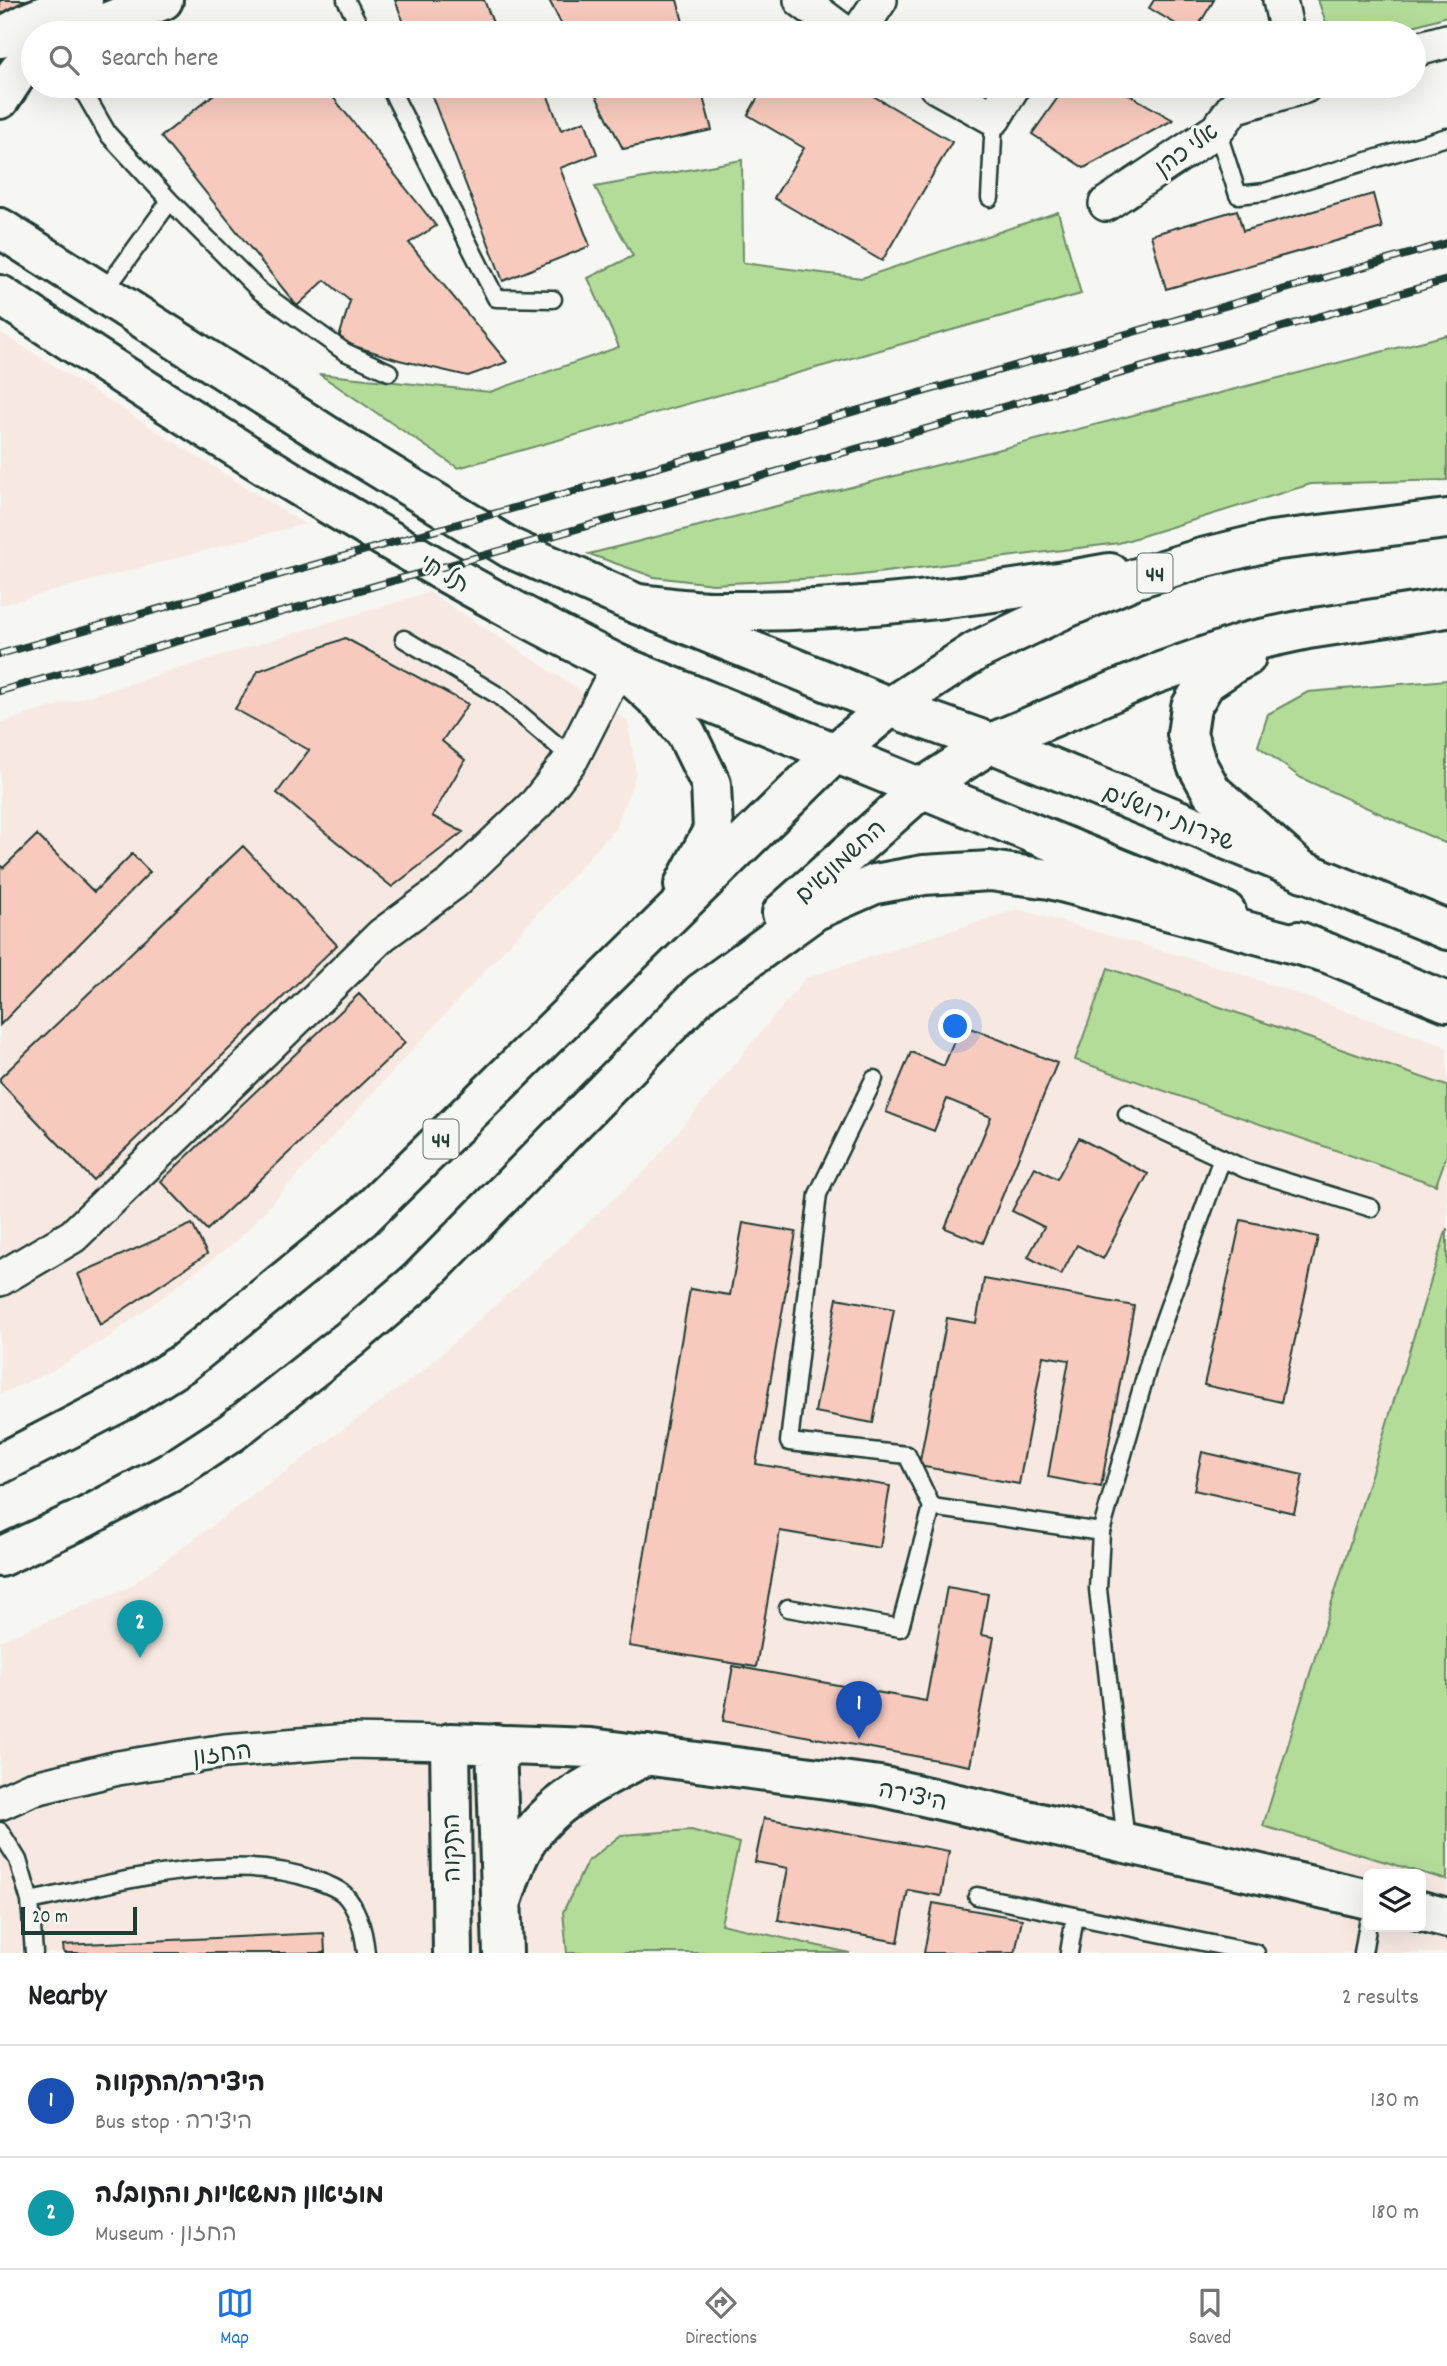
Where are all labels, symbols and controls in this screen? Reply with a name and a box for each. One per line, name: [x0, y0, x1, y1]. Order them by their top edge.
search box: [21, 21, 1426, 98]
icon: search: [45, 41, 83, 79]
text: Search here: [101, 41, 219, 78]
street label: אלי כהן: [1149, 117, 1227, 186]
street label: תל חי: [412, 548, 475, 603]
road number: 44: [1138, 554, 1172, 593]
street label: שדרות ירושלים: [1097, 778, 1239, 862]
street label: החשמונאים: [789, 813, 895, 913]
your location: [938, 1009, 972, 1043]
road number: 44: [424, 1120, 458, 1158]
pin: 2: [117, 1600, 163, 1658]
pin: 1: [836, 1681, 882, 1739]
street label: החזון: [191, 1735, 254, 1776]
street label: היצירה: [875, 1774, 950, 1822]
street label: התקוה: [436, 1813, 472, 1883]
map controls: [1363, 1869, 1426, 1932]
button: layers: [1363, 1869, 1426, 1932]
scale bar: [21, 1904, 136, 1936]
text: 20 m: [32, 1905, 68, 1932]
text: Nearby: [28, 1977, 106, 2020]
text: 2 results: [1342, 1982, 1419, 2015]
text: היצירה/התקווה: [95, 2066, 265, 2103]
text: 1: [48, 2085, 54, 2118]
text: 130 m: [1370, 2085, 1419, 2118]
text: Bus stop · היצירה: [95, 2107, 252, 2140]
text: מוזיאון המשאיות והתובלה: [95, 2178, 384, 2215]
text: 2: [46, 2197, 56, 2230]
text: 180 m: [1371, 2197, 1419, 2230]
text: Museum · החזון: [95, 2219, 237, 2252]
tab: Map: [216, 2284, 254, 2353]
tab: Directions: [685, 2284, 757, 2353]
tab: Saved: [1189, 2284, 1231, 2353]

